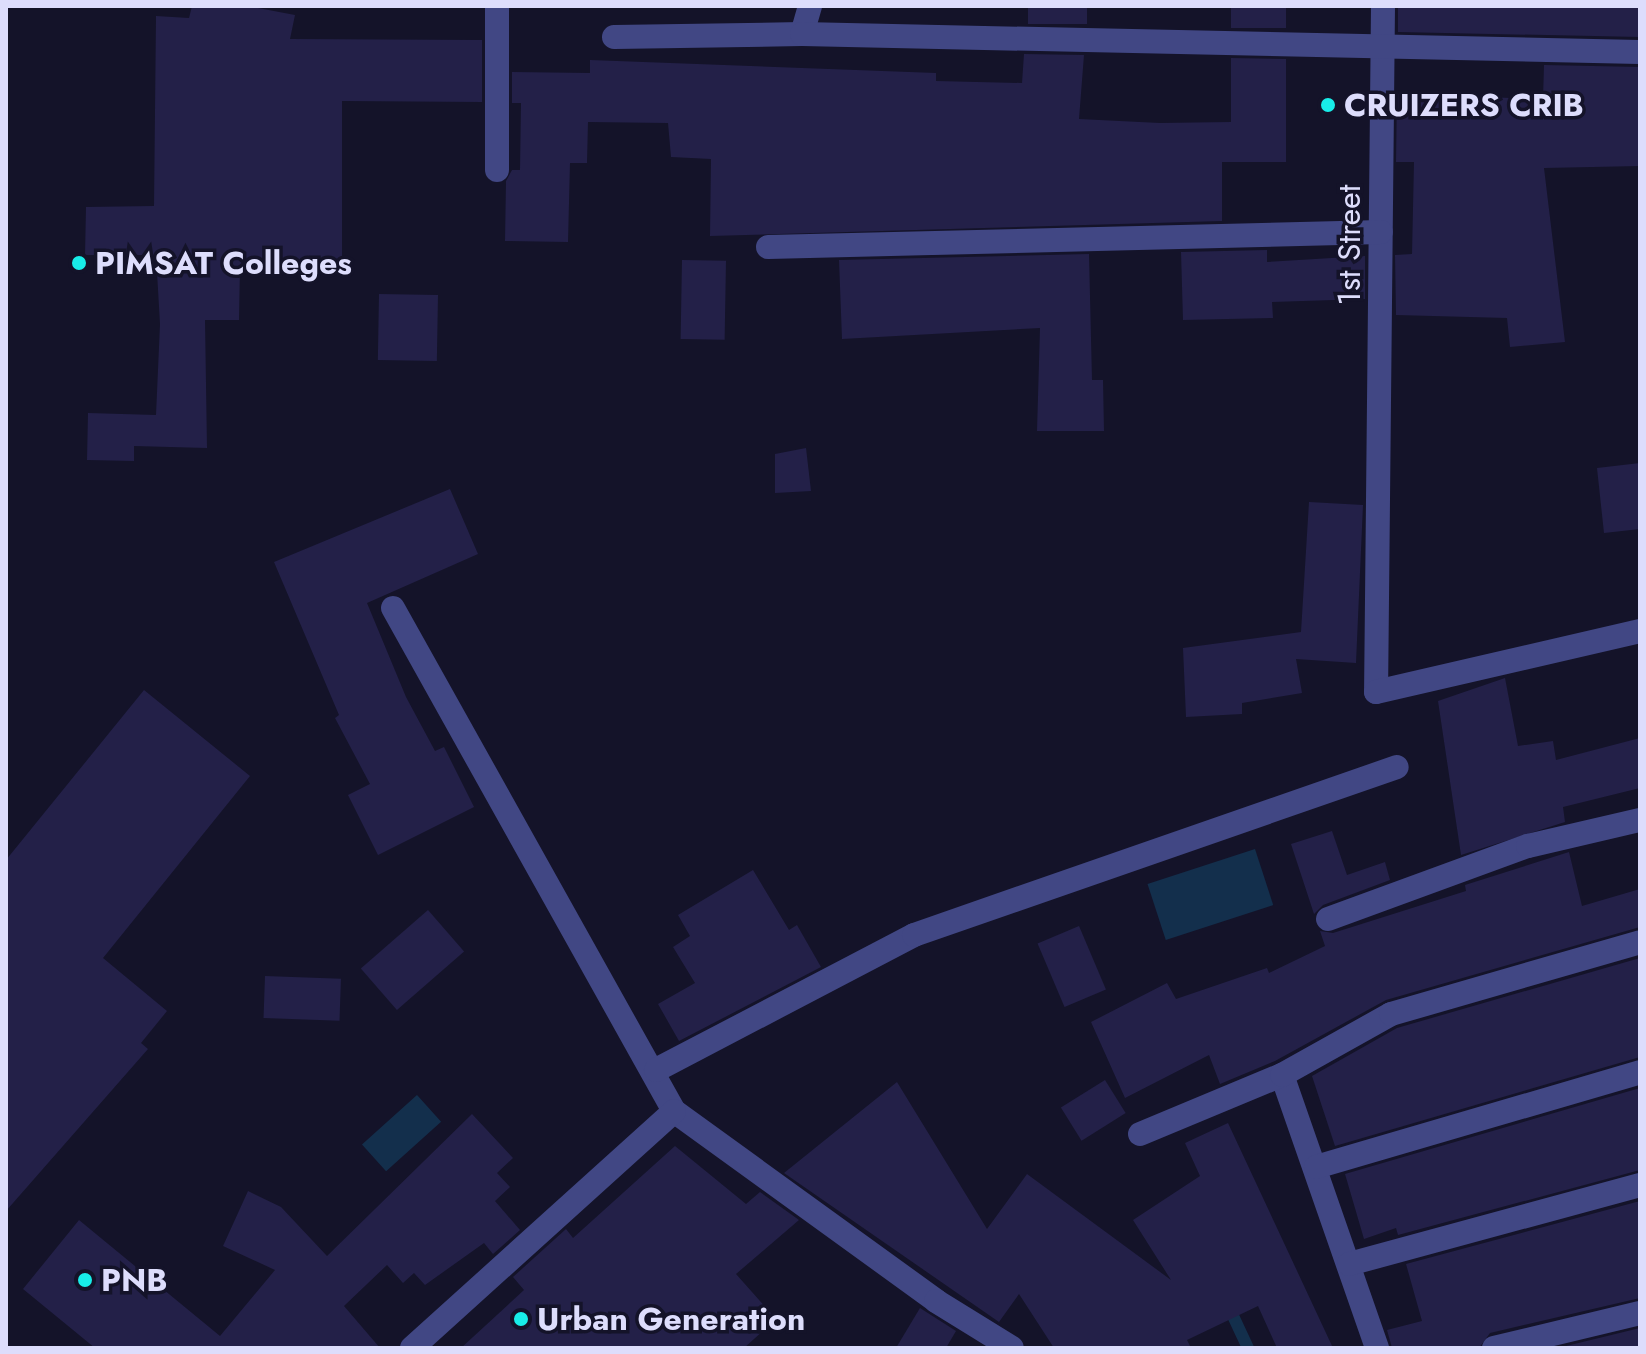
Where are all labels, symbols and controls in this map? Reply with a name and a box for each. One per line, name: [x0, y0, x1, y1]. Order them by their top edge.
place label: CRUIZERS CRIB: [1344, 86, 1584, 124]
marker: CRUIZERS CRIB: [1319, 96, 1337, 114]
street label: 1st Street: [1330, 185, 1368, 305]
place label: PIMSAT Colleges: [95, 244, 352, 282]
marker: PIMSAT Colleges: [70, 254, 88, 272]
place label: PNB: [101, 1261, 168, 1299]
marker: PNB: [76, 1271, 94, 1289]
place label: Urban Generation: [537, 1300, 805, 1338]
marker: Urban Generation: [512, 1310, 530, 1328]

